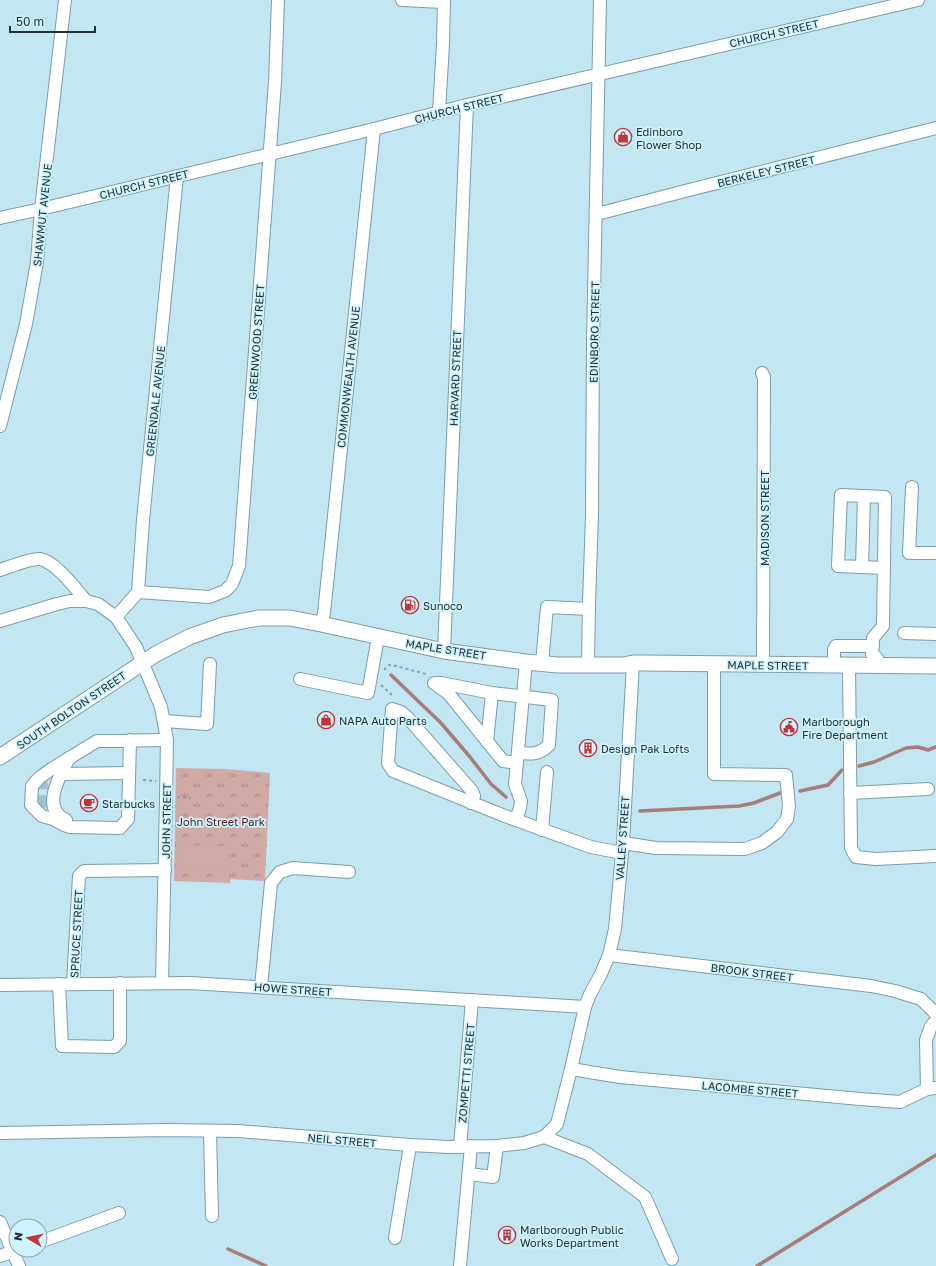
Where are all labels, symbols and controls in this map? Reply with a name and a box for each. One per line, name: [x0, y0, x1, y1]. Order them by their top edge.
scale bar: [10, 8, 95, 34]
text: 50 m: [16, 14, 44, 29]
street label: CHURCH STREET: [728, 16, 820, 50]
street label: CHURCH STREET: [413, 91, 505, 125]
place label: Edinboro Flower Shop: [636, 125, 702, 151]
shop icon: Edinboro Flower Shop: [613, 127, 633, 147]
street label: BERKELEY STREET: [716, 153, 816, 189]
street label: SHAWMUT AVENUE: [30, 163, 54, 267]
street label: CHURCH STREET: [98, 167, 190, 201]
street label: EDINBORO STREET: [587, 281, 601, 383]
street label: GREENWOOD STREET: [245, 284, 267, 400]
street label: COMMONWEALTH AVENUE: [334, 305, 362, 449]
street label: HARVARD STREET: [447, 329, 463, 426]
street label: GREENDALE AVENUE: [143, 345, 167, 457]
street label: MADISON STREET: [758, 470, 771, 566]
fuel station icon: Sunoco: [400, 595, 420, 615]
place label: Sunoco: [423, 599, 463, 612]
street label: MAPLE STREET: [405, 636, 487, 662]
street label: MAPLE STREET: [727, 658, 809, 672]
street label: SOUTH BOLTON STREET: [14, 668, 128, 752]
shop icon: NAPA Auto Parts: [316, 710, 336, 730]
place label: NAPA Auto Parts: [339, 714, 427, 727]
place label: Marlborough Fire Department: [802, 715, 888, 741]
public building icon: Marlborough Fire Department: [779, 717, 799, 737]
building icon: Design Pak Lofts: [578, 738, 598, 758]
place label: Design Pak Lofts: [601, 742, 690, 755]
street label: JOHN STREET: [159, 783, 173, 859]
cafe icon: Starbucks: [79, 793, 99, 813]
street label: VALLEY STREET: [613, 795, 631, 881]
place label: Starbucks: [102, 797, 155, 810]
park label: John Street Park: [177, 815, 265, 828]
street label: SPRUCE STREET: [67, 889, 85, 978]
street label: BROOK STREET: [710, 960, 794, 984]
street label: HOWE STREET: [254, 980, 333, 998]
street label: ZOMPETTI STREET: [455, 1022, 477, 1123]
street label: LACOMBE STREET: [701, 1078, 799, 1100]
street label: NEIL STREET: [307, 1131, 377, 1150]
north arrow: [8, 1218, 48, 1258]
place label: Marlborough Public Works Department: [520, 1223, 624, 1249]
building icon: Marlborough Public Works Department: [497, 1225, 517, 1245]
text: N: [11, 1231, 25, 1242]

